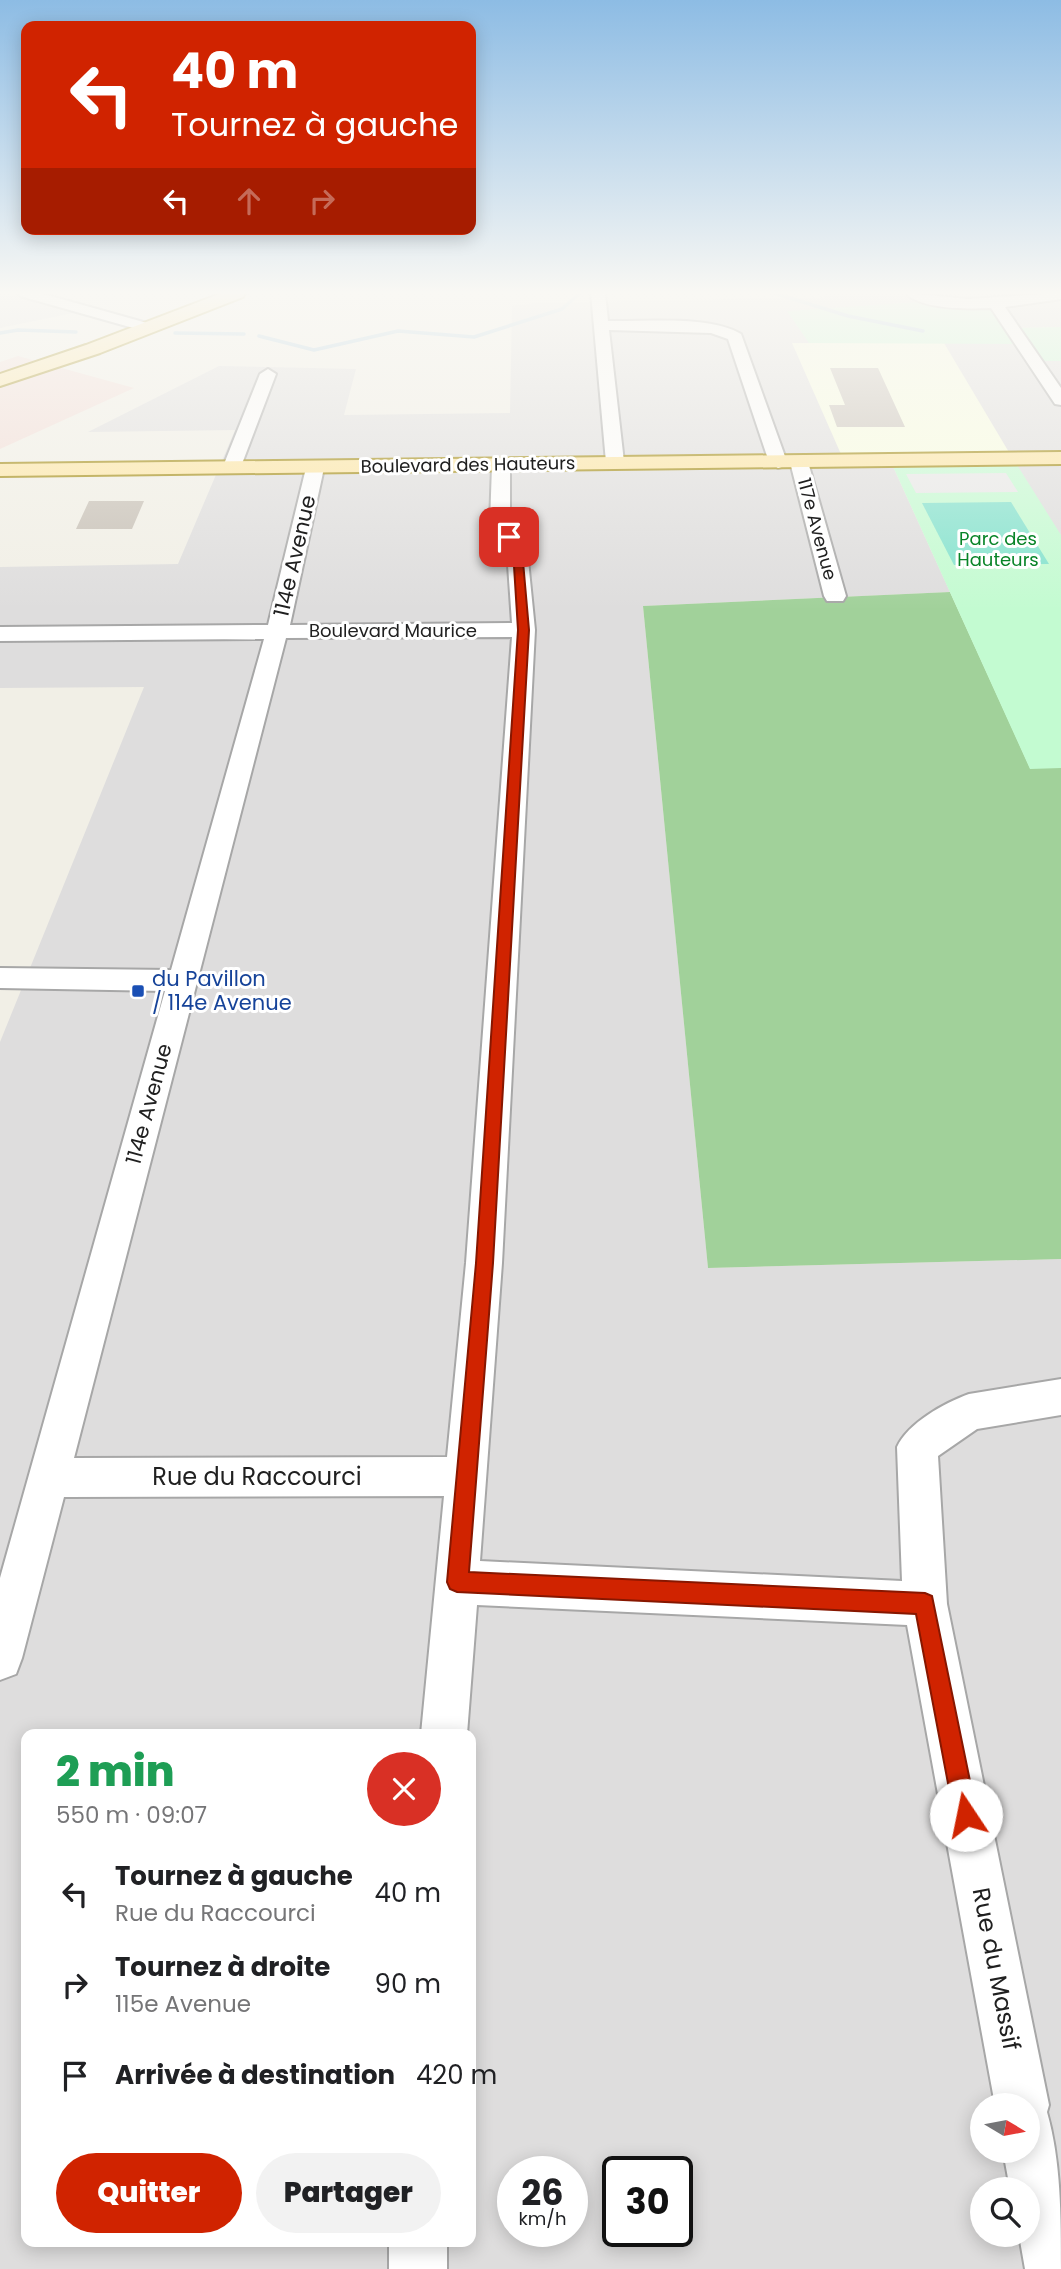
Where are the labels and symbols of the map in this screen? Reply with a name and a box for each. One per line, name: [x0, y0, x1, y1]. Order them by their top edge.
street label: Boulevard des Hauteurs: [360, 450, 576, 479]
street label: 117e Avenue: [792, 475, 843, 583]
street label: 114e Avenue: [266, 492, 323, 620]
pin: [479, 507, 539, 567]
park label: Parc des Hauteurs: [957, 526, 1039, 572]
street label: Boulevard Maurice: [309, 618, 477, 643]
place label: du Pavillon / 114e Avenue: [152, 964, 292, 1017]
marker: du Pavillon / 114e Avenue: [130, 983, 146, 999]
street label: 114e Avenue: [118, 1040, 179, 1168]
street label: Rue du Raccourci: [152, 1460, 362, 1493]
position arrow: [929, 1778, 1003, 1852]
street label: Rue du Massif: [965, 1885, 1028, 2053]
north arrow: [970, 2093, 1040, 2163]
speed limit sign: 30: [602, 2156, 693, 2247]

